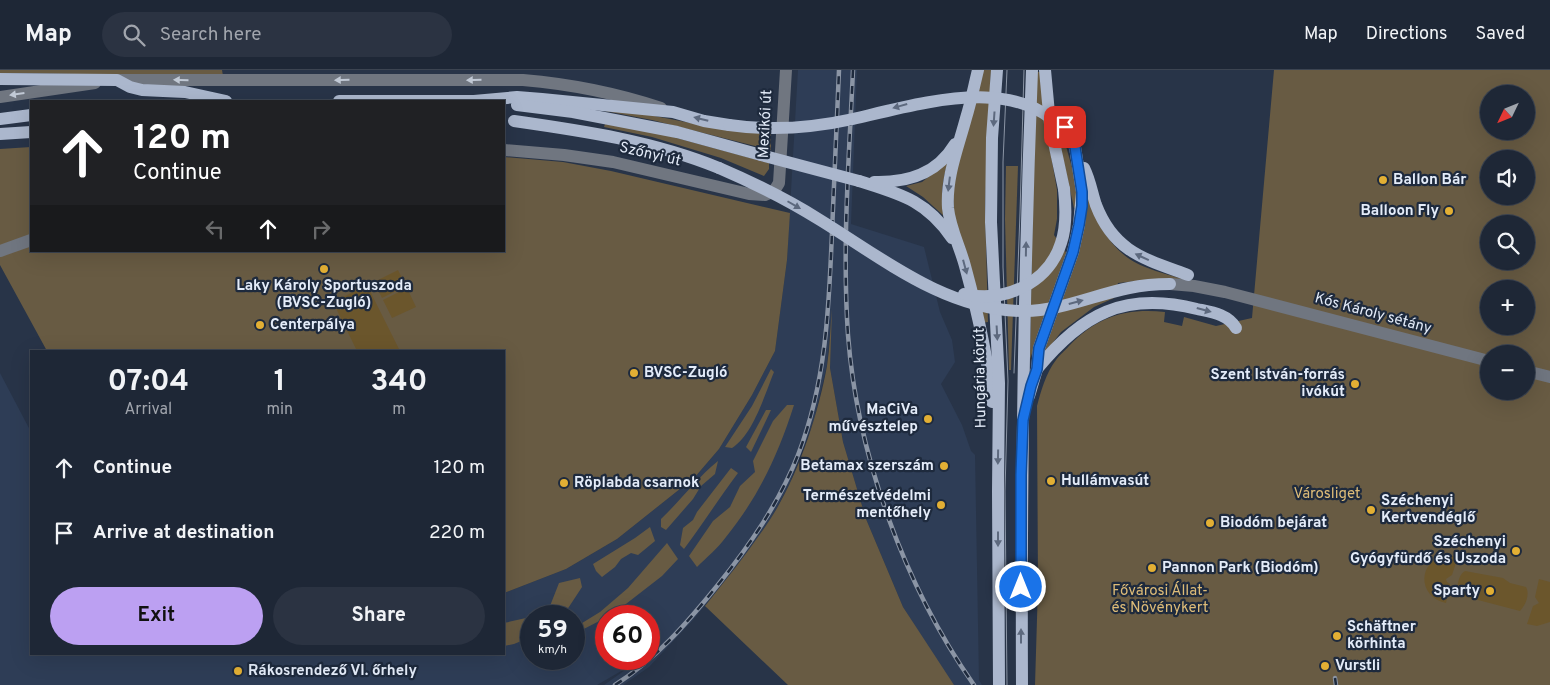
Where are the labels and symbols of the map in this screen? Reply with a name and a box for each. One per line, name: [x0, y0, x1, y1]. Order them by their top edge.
one-way arrow: [173, 76, 189, 84]
one-way arrow: [334, 76, 350, 84]
one-way arrow: [466, 76, 482, 84]
north arrow: [1480, 85, 1535, 140]
street label: Mexikói út: [755, 89, 777, 159]
one-way arrow: [8, 91, 24, 99]
one-way arrow: [892, 102, 907, 110]
pin: [1044, 106, 1086, 148]
one-way arrow: [989, 111, 997, 127]
one-way arrow: [693, 115, 708, 123]
street label: Szőnyi út: [617, 139, 683, 171]
place label: Ballon Bár: [1393, 171, 1467, 190]
marker: Ballon Bár: [1377, 174, 1389, 186]
one-way arrow: [945, 177, 953, 193]
one-way arrow: [788, 200, 801, 209]
place label: Balloon Fly: [1360, 202, 1439, 221]
marker: Balloon Fly: [1443, 205, 1455, 217]
one-way arrow: [1022, 241, 1030, 257]
one-way arrow: [1135, 253, 1149, 261]
one-way arrow: [961, 259, 969, 275]
marker: Laky Károly Sportuszoda (BVSC-Zugló): [318, 263, 330, 275]
place label: Laky Károly Sportuszoda (BVSC-Zugló): [236, 277, 412, 313]
street label: Kós Károly sétány: [1312, 289, 1434, 339]
one-way arrow: [1068, 297, 1083, 305]
one-way arrow: [1196, 307, 1211, 315]
place label: Centerpálya: [270, 316, 355, 335]
marker: Centerpálya: [254, 319, 266, 331]
one-way arrow: [993, 326, 1001, 342]
street label: Hungária körút: [971, 327, 991, 429]
place label: BVSC-Zugló: [644, 364, 728, 383]
place label: Szent István-forrás ivókút: [1211, 366, 1345, 402]
marker: BVSC-Zugló: [628, 367, 640, 379]
marker: Szent István-forrás ivókút: [1349, 378, 1361, 390]
place label: MaCiVa művésztelep: [828, 401, 918, 437]
marker: MaCiVa művésztelep: [922, 413, 934, 425]
one-way arrow: [994, 449, 1002, 465]
place label: Betamax szerszám: [800, 457, 934, 476]
marker: Betamax szerszám: [938, 460, 950, 472]
place label: Hullámvasút: [1061, 472, 1149, 491]
place label: Röplabda csarnok: [574, 474, 699, 493]
marker: Hullámvasút: [1045, 475, 1057, 487]
marker: Röplabda csarnok: [558, 477, 570, 489]
park label: Városliget: [1293, 485, 1361, 504]
place label: Természetvédelmi mentőhely: [803, 487, 931, 523]
place label: Széchenyi Kertvendéglő: [1381, 492, 1477, 528]
marker: Természetvédelmi mentőhely: [935, 499, 947, 511]
marker: Széchenyi Kertvendéglő: [1365, 504, 1377, 516]
place label: Biodóm bejárat: [1220, 514, 1327, 533]
marker: Biodóm bejárat: [1204, 517, 1216, 529]
one-way arrow: [994, 532, 1002, 548]
place label: Széchenyi Gyógyfürdő és Uszoda: [1350, 533, 1506, 569]
marker: Széchenyi Gyógyfürdő és Uszoda: [1510, 545, 1522, 557]
place label: Pannon Park (Biodóm): [1162, 559, 1319, 578]
position arrow: [994, 560, 1046, 612]
marker: Pannon Park (Biodóm): [1146, 562, 1158, 574]
park label: Fővárosi Állat- és Növénykert: [1111, 581, 1209, 618]
place label: Sparty: [1433, 582, 1480, 601]
marker: Sparty: [1484, 585, 1496, 597]
speed limit sign: 60: [595, 605, 660, 670]
place label: Schäftner körhinta: [1347, 618, 1417, 654]
one-way arrow: [1017, 628, 1025, 644]
marker: Schäftner körhinta: [1331, 630, 1343, 642]
place label: Vurstli: [1335, 657, 1380, 676]
marker: Vurstli: [1319, 660, 1331, 672]
place label: Rákosrendező VI. őrhely: [248, 662, 417, 681]
marker: Rákosrendező VI. őrhely: [232, 665, 244, 677]

